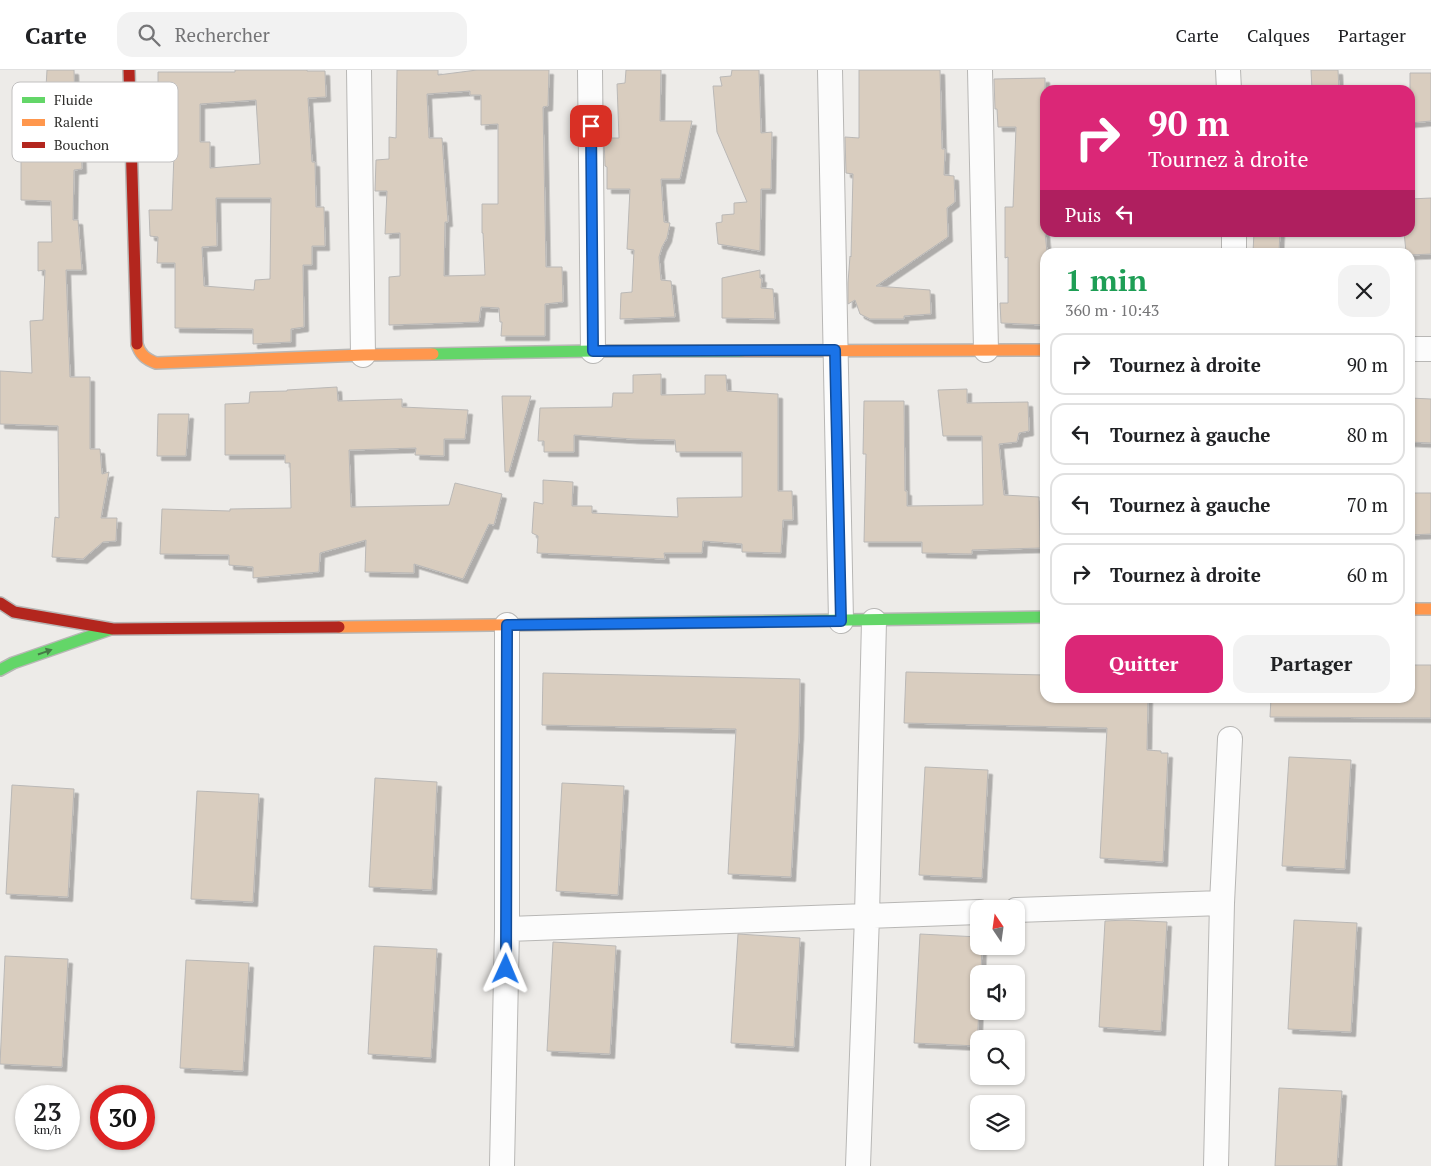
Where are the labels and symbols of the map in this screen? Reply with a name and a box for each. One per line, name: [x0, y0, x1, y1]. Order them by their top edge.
legend: [12, 82, 178, 162]
text: Fluide: [54, 90, 93, 109]
pin: [570, 105, 612, 147]
text: Ralenti: [54, 112, 99, 131]
text: Bouchon: [54, 135, 110, 154]
one-way arrow: [38, 648, 53, 656]
north arrow: [970, 900, 1025, 955]
position arrow: [479, 942, 531, 994]
speed limit sign: 30: [90, 1085, 155, 1150]

